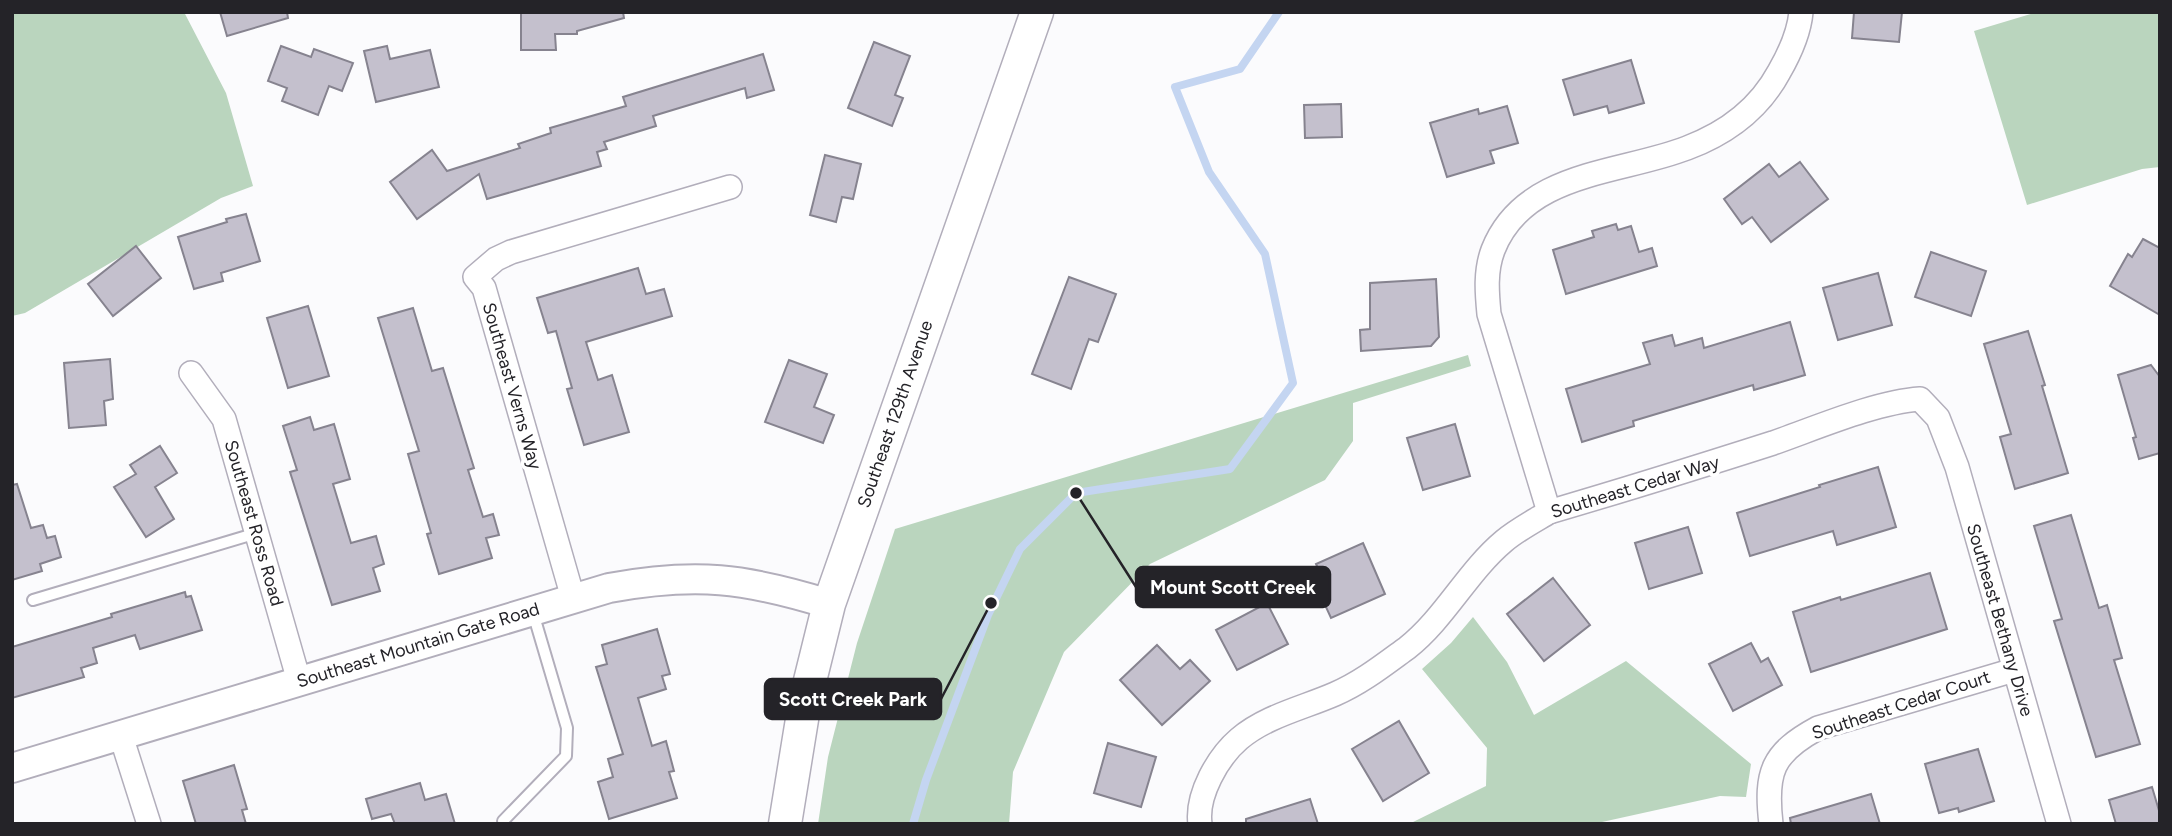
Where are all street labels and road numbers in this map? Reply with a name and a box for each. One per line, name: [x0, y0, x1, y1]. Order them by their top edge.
street label: Southeast Verns Way: [478, 300, 547, 473]
street label: Southeast 129th Avenue: [853, 317, 938, 511]
street label: Southeast Ross Road: [220, 438, 288, 608]
street label: Southeast Cedar Way: [1548, 451, 1722, 523]
street label: Southeast Bethany Drive: [1962, 521, 2038, 719]
street label: Southeast Mountain Gate Road: [294, 598, 542, 692]
street label: Southeast Cedar Court: [1809, 666, 1993, 744]

